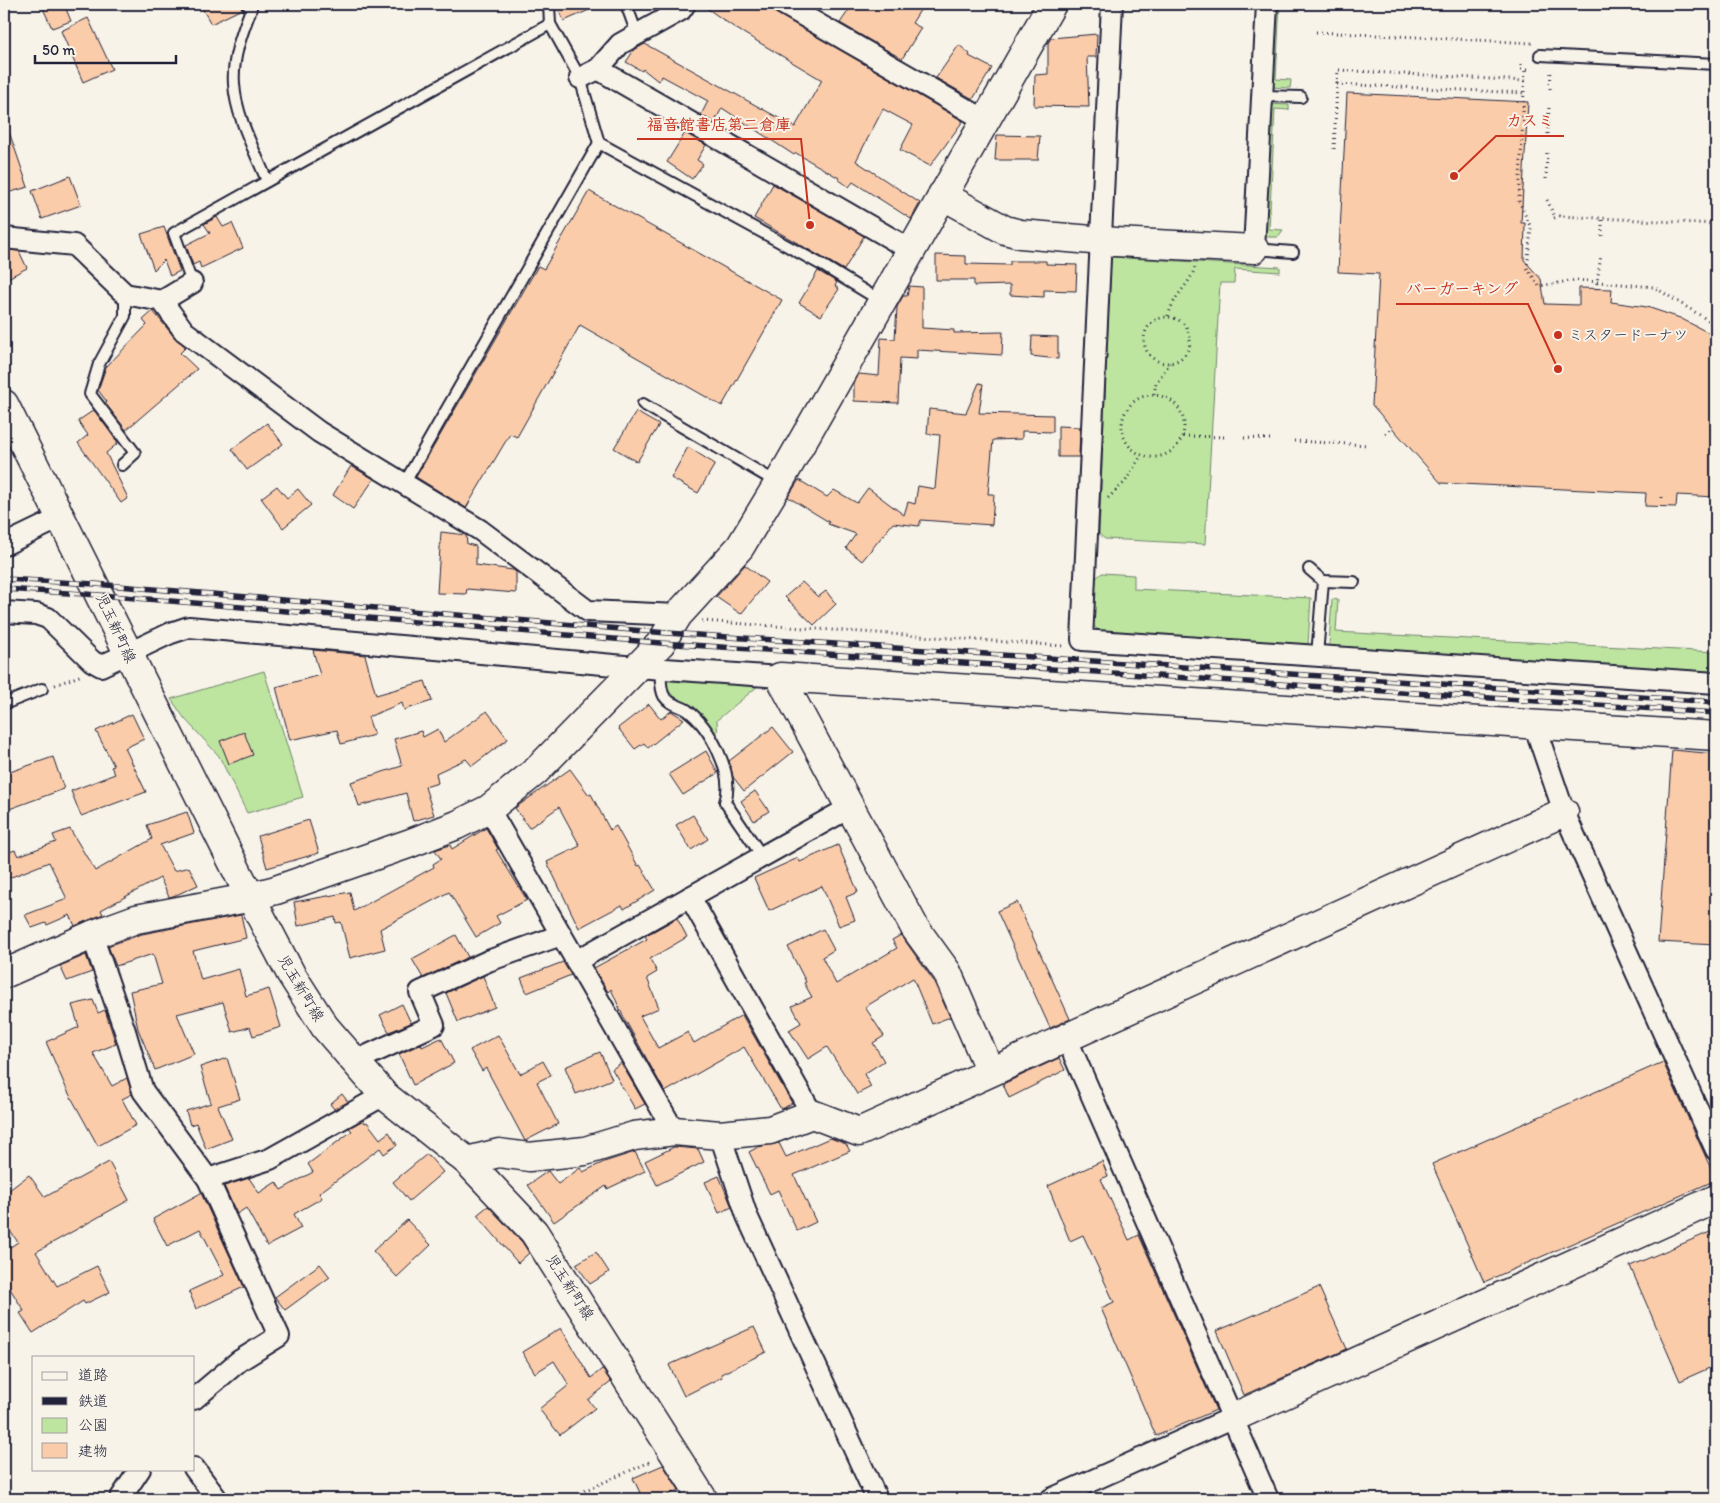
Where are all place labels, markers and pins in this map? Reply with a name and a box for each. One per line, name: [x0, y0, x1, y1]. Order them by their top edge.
callout: カスミ: [1496, 105, 1564, 136]
callout: 福音館書店第二倉庫: [637, 108, 801, 139]
callout: バーガーキング: [1396, 273, 1528, 304]
place label: ミスタードーナツ: [1568, 326, 1688, 344]
marker: ミスタードーナツ: [1552, 329, 1564, 341]

